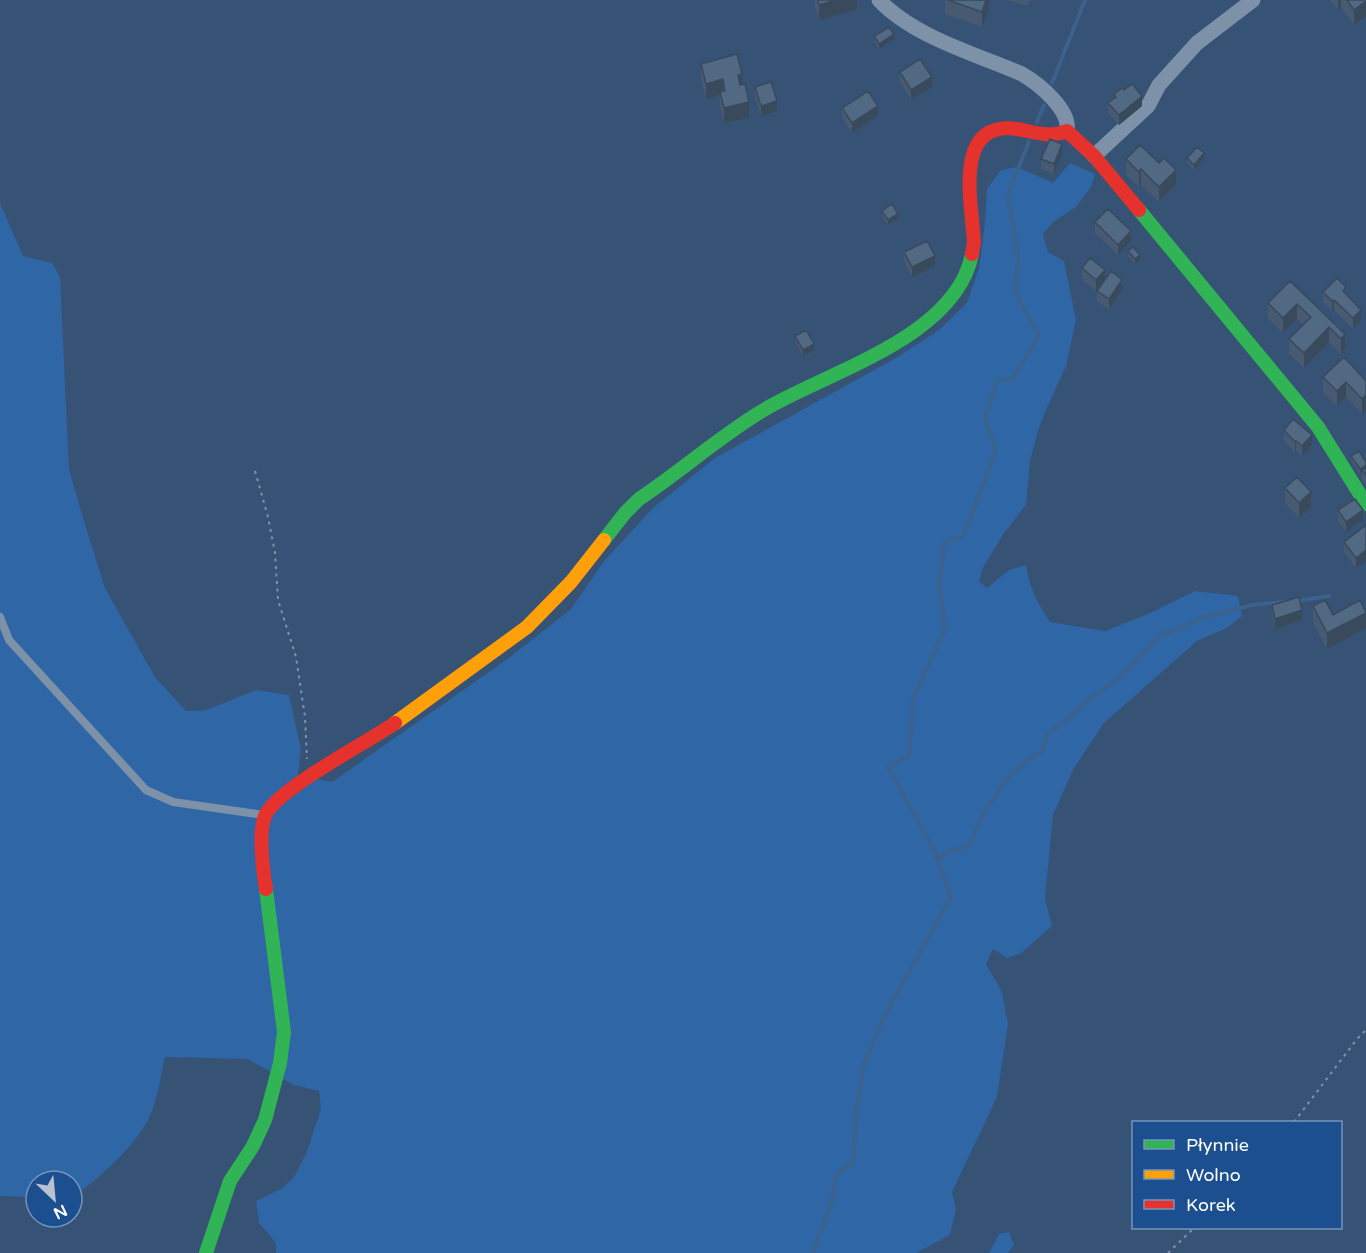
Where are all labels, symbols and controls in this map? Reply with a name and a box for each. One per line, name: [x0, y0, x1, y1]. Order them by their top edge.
legend: [1132, 1121, 1342, 1229]
text: Płynnie: [1186, 1134, 1249, 1156]
text: Wolno: [1186, 1164, 1241, 1186]
north arrow: [24, 1169, 84, 1229]
text: Korek: [1186, 1194, 1236, 1216]
text: N: [50, 1200, 70, 1223]

